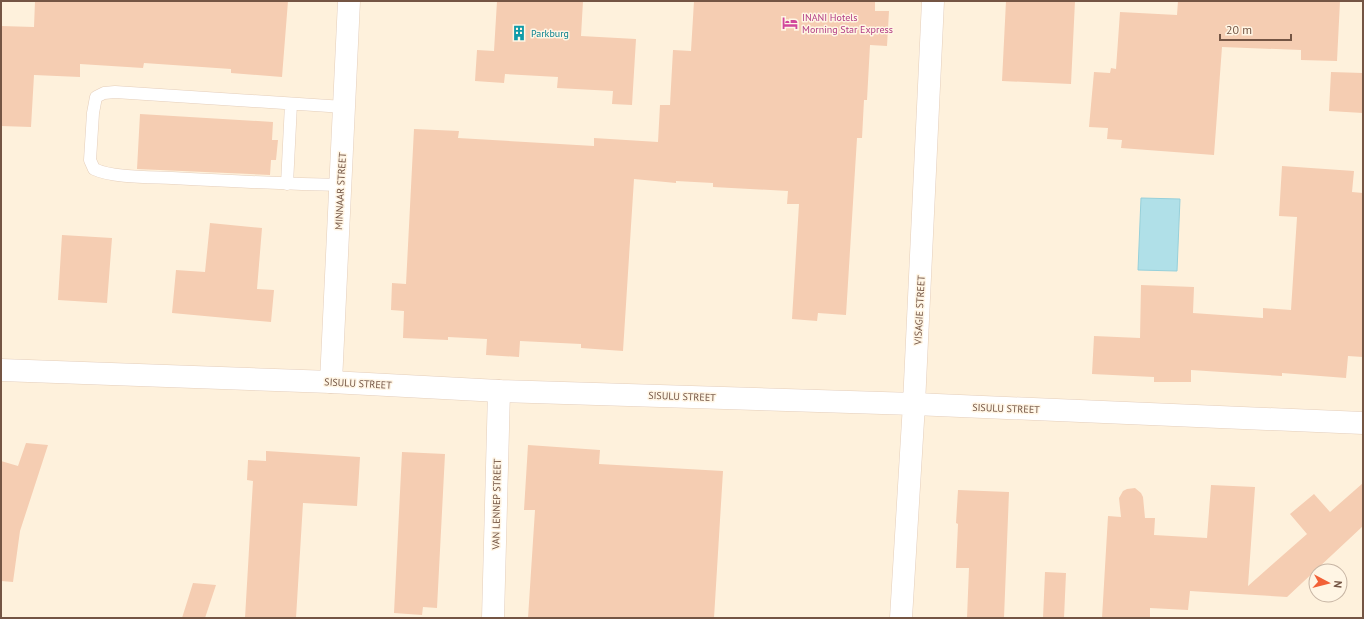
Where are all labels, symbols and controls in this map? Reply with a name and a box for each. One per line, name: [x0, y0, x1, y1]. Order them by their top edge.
place label: INANI Hotels Morning Star Express: [802, 11, 893, 36]
hotel icon: INANI Hotels Morning Star Express: [781, 14, 799, 32]
scale bar: [1220, 16, 1291, 42]
text: 20 m: [1226, 22, 1252, 37]
building icon: Parkburg: [510, 24, 528, 42]
place label: Parkburg: [531, 27, 569, 40]
street label: MINNAAR STREET: [332, 151, 349, 230]
street label: VISAGIE STREET: [911, 274, 928, 346]
street label: SISULU STREET: [324, 375, 392, 392]
street label: SISULU STREET: [648, 389, 716, 404]
street label: SISULU STREET: [972, 401, 1040, 416]
street label: VAN LENNEP STREET: [489, 458, 504, 551]
north arrow: [1308, 563, 1348, 603]
text: N: [1331, 580, 1345, 589]

